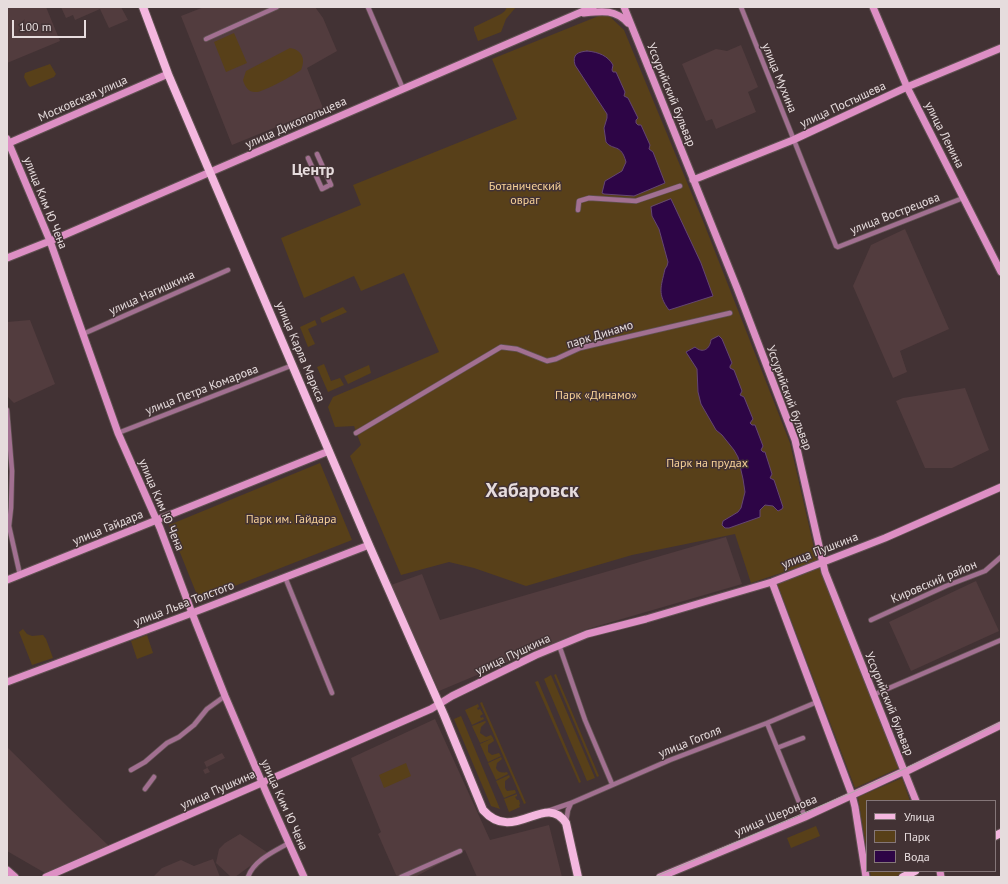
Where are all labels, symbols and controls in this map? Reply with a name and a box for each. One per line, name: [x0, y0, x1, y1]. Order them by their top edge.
scale bar: [14, 12, 88, 38]
text: 100 m: [19, 19, 52, 34]
street label: Уссурийский бульвар: [644, 41, 698, 149]
street label: улица Мухина: [758, 41, 800, 115]
street label: Московская улица: [36, 73, 130, 125]
street label: улица Постышева: [798, 79, 888, 131]
street label: улица Дикопольцева: [243, 94, 349, 152]
street label: улица Ленина: [921, 99, 967, 171]
street label: улица Ким Ю Чена: [20, 155, 70, 251]
district label: Центр: [292, 160, 334, 180]
park label: Ботанический овраг: [489, 180, 561, 208]
street label: улица Вострецова: [848, 190, 942, 238]
street label: улица Нагишкина: [107, 268, 197, 318]
street label: улица Карла Маркса: [272, 300, 328, 404]
street label: парк Динамо: [565, 318, 635, 352]
street label: Уссурийский бульвар: [763, 344, 815, 452]
street label: улица Петра Комарова: [144, 362, 260, 418]
park label: Парк «Динамо»: [555, 389, 637, 403]
street label: улица Ким Ю Чена: [135, 457, 187, 553]
park label: Парк на прудах: [666, 457, 748, 471]
district label: Хабаровск: [485, 479, 579, 503]
street label: улица Гайдара: [70, 507, 146, 549]
park label: Парк им. Гайдара: [246, 513, 336, 527]
street label: улица Пушкина: [780, 530, 860, 572]
street label: Кировский район: [889, 557, 979, 607]
street label: улица Льва Толстого: [132, 578, 236, 630]
street label: улица Пушкина: [473, 631, 553, 679]
street label: Уссурийский бульвар: [862, 650, 916, 758]
street label: улица Гоголя: [656, 723, 724, 761]
street label: улица Ким Ю Чена: [257, 757, 311, 853]
street label: улица Пушкина: [178, 767, 258, 813]
street label: улица Шеронова: [733, 792, 819, 840]
legend: [866, 800, 996, 872]
text: Улица: [904, 809, 935, 824]
text: Парк: [904, 829, 930, 844]
text: Вода: [904, 849, 930, 864]

